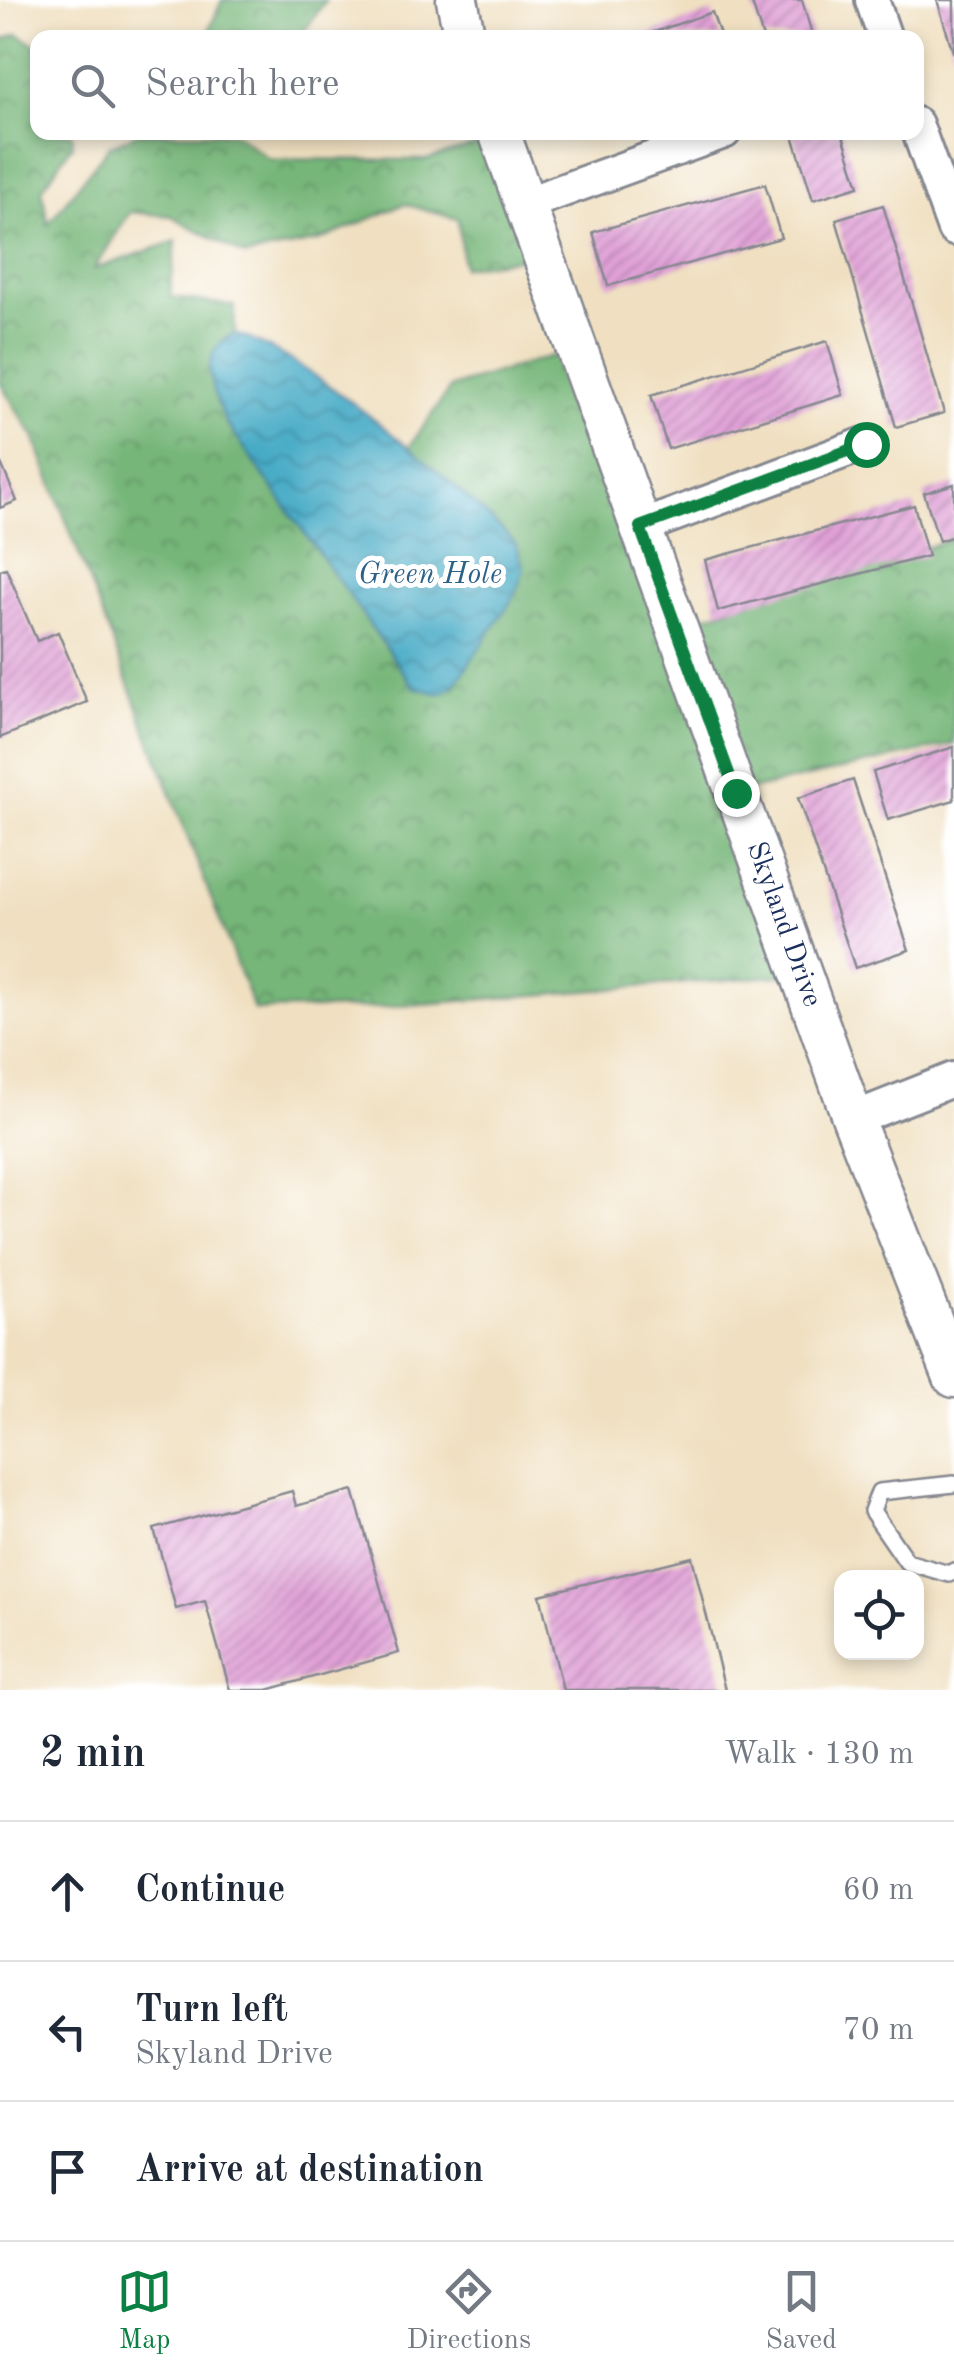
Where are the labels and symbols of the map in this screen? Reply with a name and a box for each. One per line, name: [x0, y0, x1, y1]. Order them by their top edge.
route start: [844, 422, 890, 468]
water label: Green Hole: [358, 560, 502, 590]
route end: [714, 771, 760, 817]
street label: Skyland Drive: [741, 838, 826, 1011]

